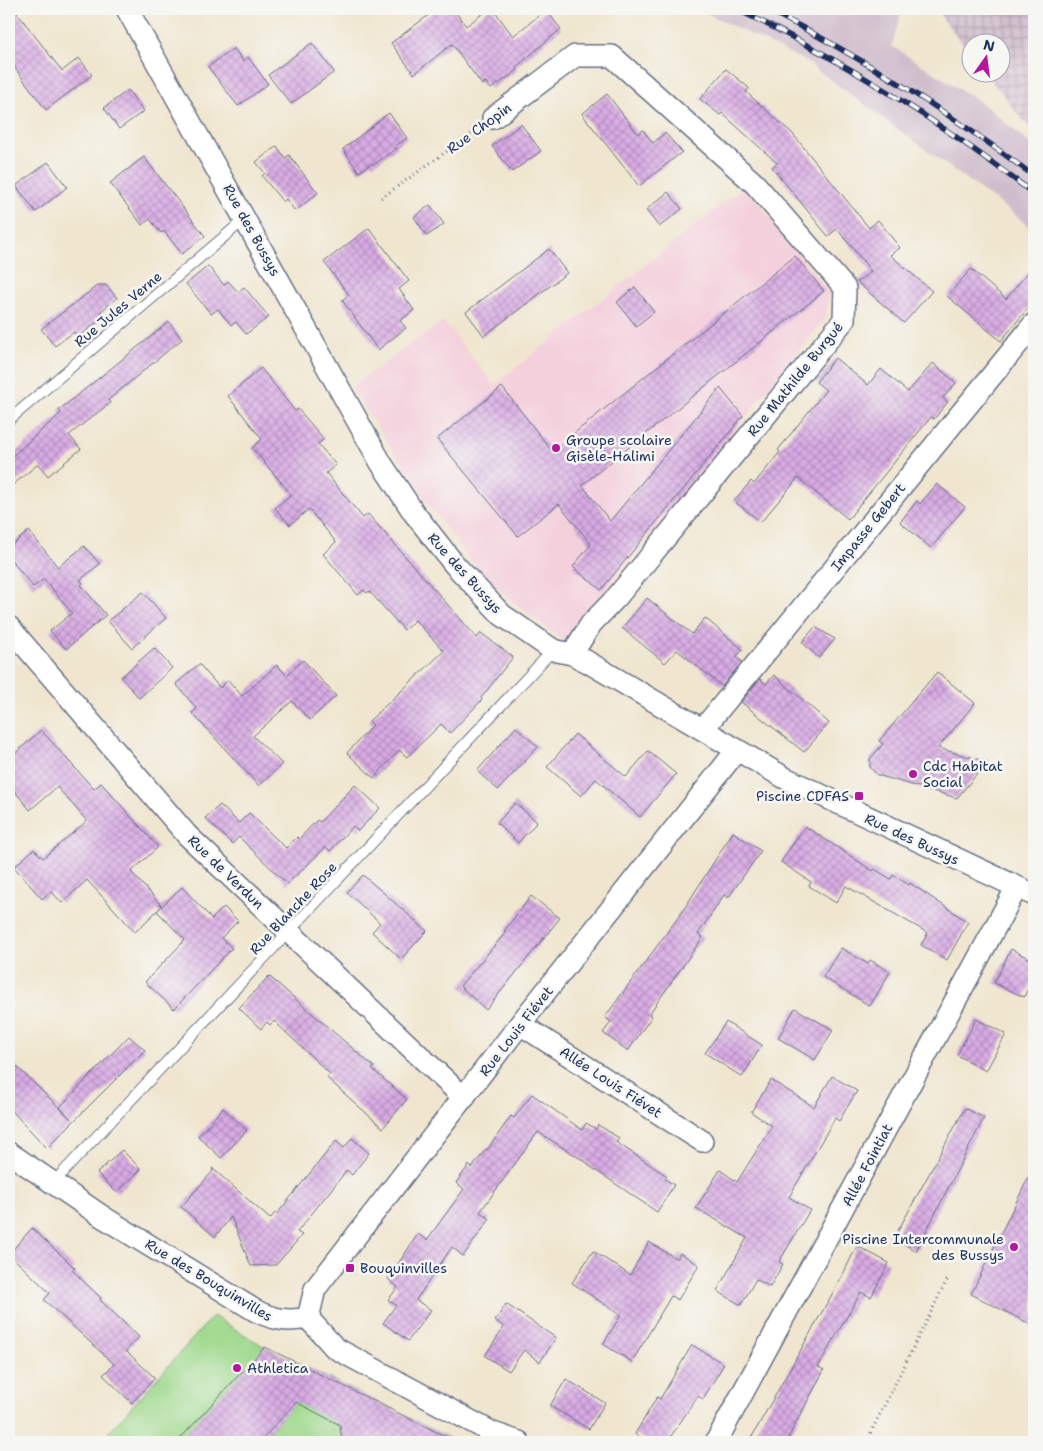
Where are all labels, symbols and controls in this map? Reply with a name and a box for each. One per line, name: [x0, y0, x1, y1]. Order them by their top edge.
north arrow: [960, 32, 1010, 82]
text: N: [982, 35, 997, 55]
street label: Rue Chopin: [443, 98, 515, 157]
street label: Rue des Bussys: [219, 181, 285, 279]
street label: Rue Jules Verne: [71, 267, 165, 351]
street label: Rue Mathilde Burgué: [743, 318, 847, 440]
place label: Groupe scolaire Gisèle-Halimi: [566, 431, 672, 465]
marker: Groupe scolaire Gisèle-Halimi: [550, 442, 562, 454]
street label: Impasse Gebert: [827, 479, 909, 575]
street label: Rue des Bussys: [424, 529, 506, 617]
place label: Cdc Habitat Social: [923, 757, 1003, 791]
marker: Cdc Habitat Social: [907, 768, 919, 780]
place label: Piscine CDFAS: [756, 787, 849, 805]
marker: Piscine CDFAS: [853, 790, 865, 802]
street label: Rue des Bussys: [862, 809, 962, 869]
street label: Rue de Verdun: [184, 831, 268, 913]
street label: Rue Blanche Rose: [245, 858, 341, 958]
street label: Rue Louis Fiévet: [475, 982, 557, 1080]
street label: Allée Louis Fiévet: [556, 1042, 666, 1122]
street label: Allée Fointiat: [838, 1121, 896, 1209]
place label: Piscine Intercommunale des Bussys: [842, 1230, 1004, 1264]
street label: Rue des Bouquinvilles: [142, 1235, 276, 1325]
marker: Piscine Intercommunale des Bussys: [1008, 1241, 1020, 1253]
place label: Bouquinvilles: [360, 1259, 447, 1277]
marker: Bouquinvilles: [344, 1262, 356, 1274]
place label: Athletica: [247, 1359, 309, 1377]
marker: Athletica: [231, 1362, 243, 1374]

